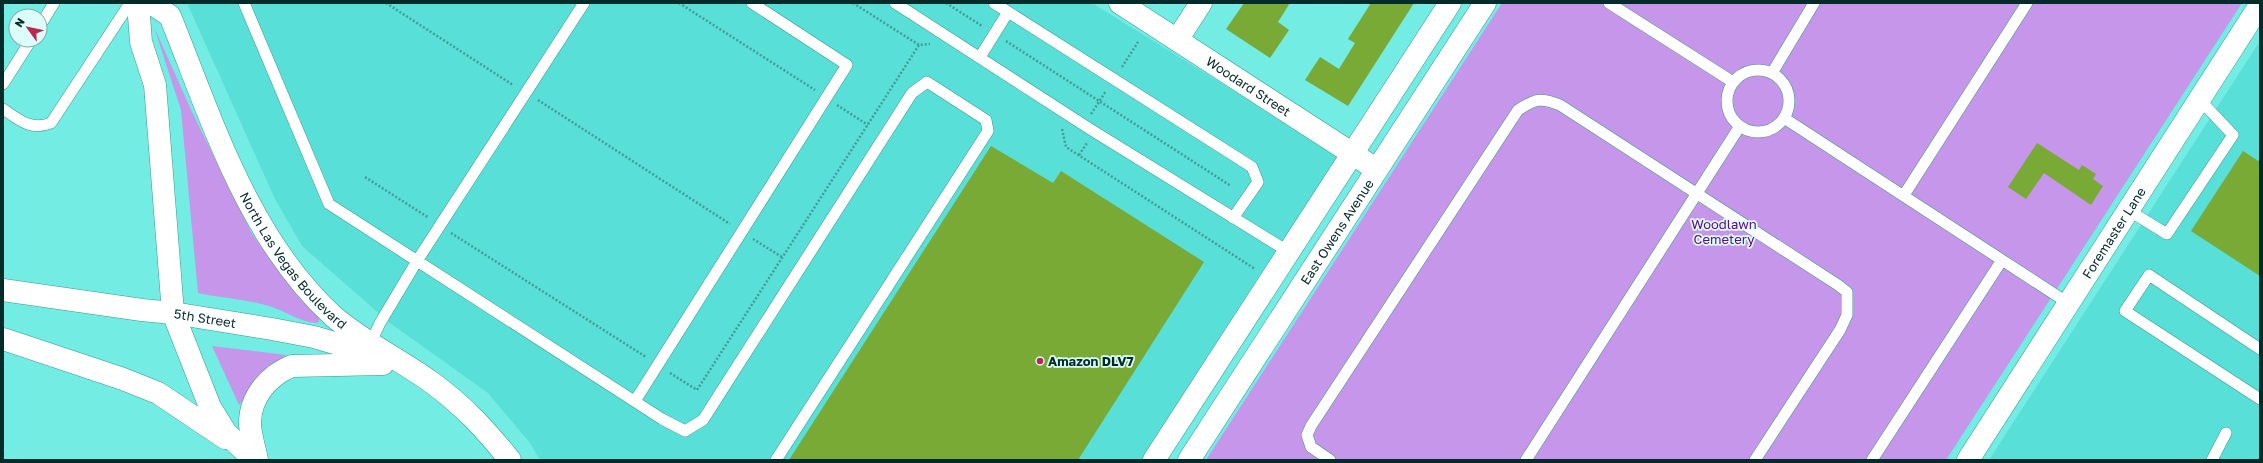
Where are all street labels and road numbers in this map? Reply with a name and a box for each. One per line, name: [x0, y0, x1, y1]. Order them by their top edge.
street label: Woodard Street: [1203, 53, 1294, 120]
street label: East Owens Avenue: [1297, 176, 1377, 287]
street label: Foremaster Lane: [2079, 184, 2149, 281]
street label: North Las Vegas Boulevard: [237, 189, 350, 332]
street label: 5th Street: [173, 305, 237, 331]

